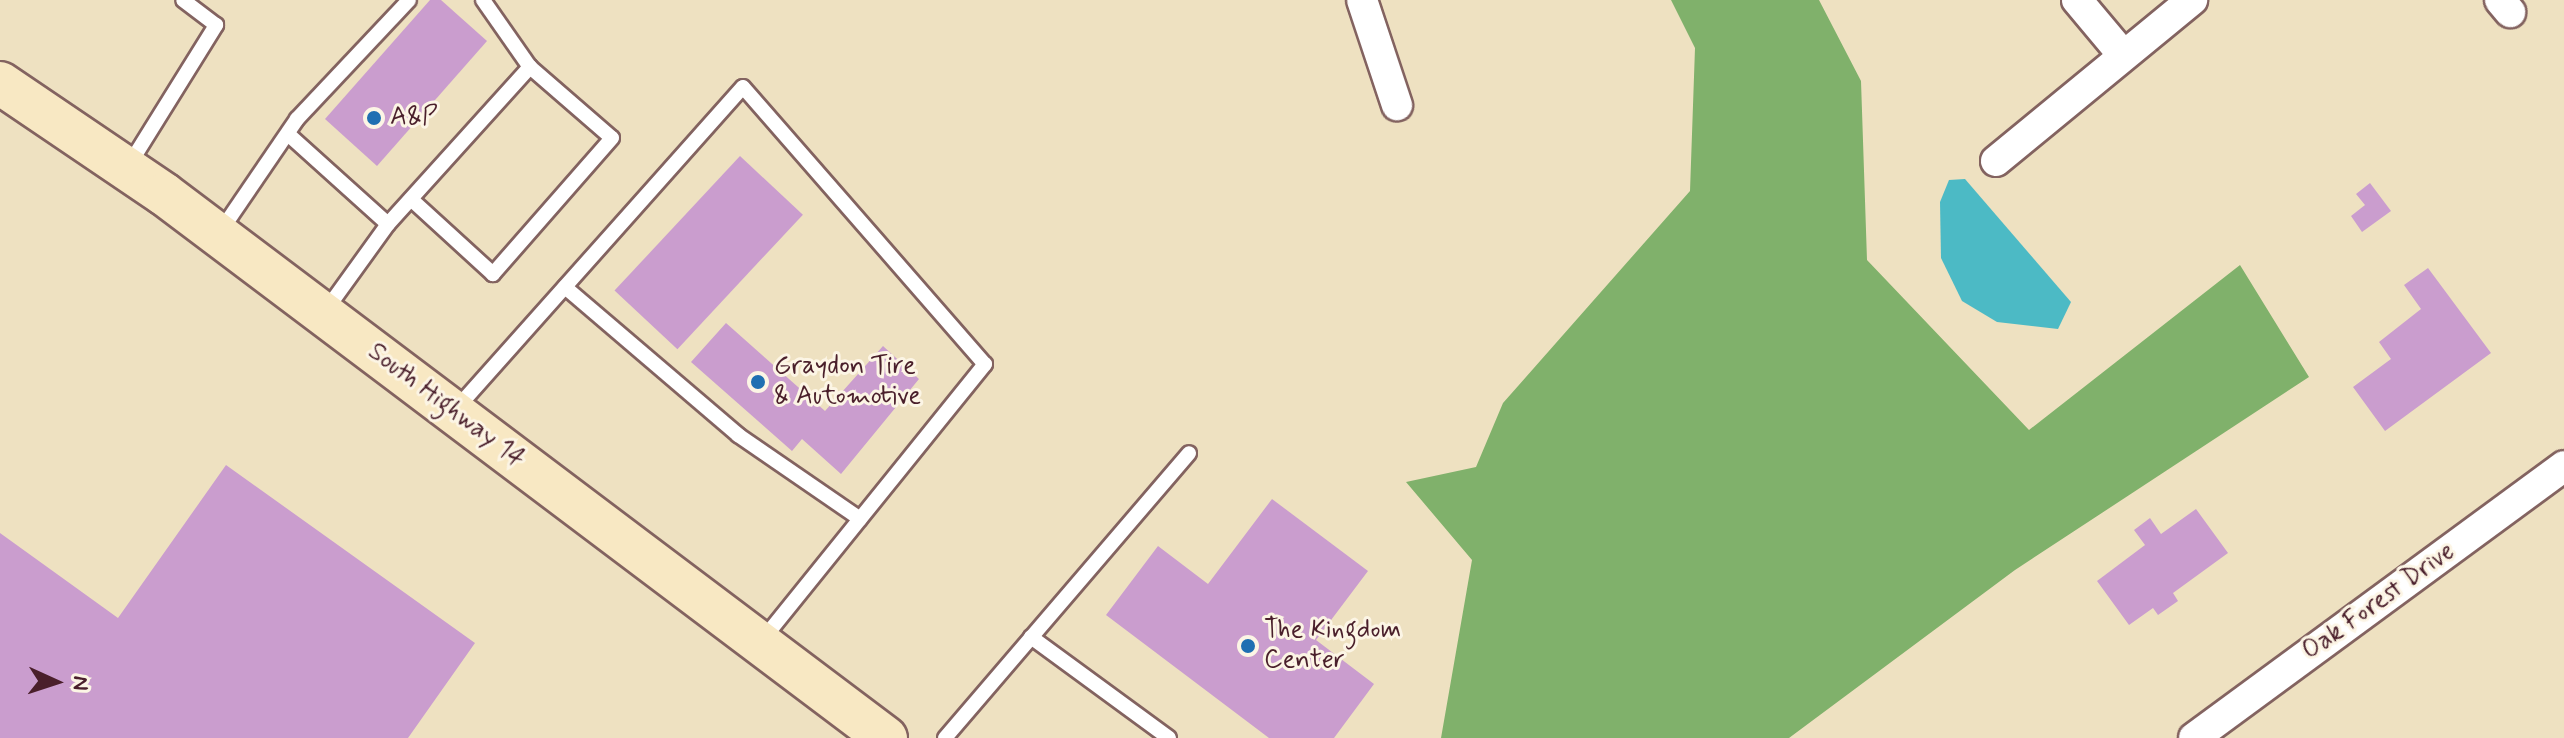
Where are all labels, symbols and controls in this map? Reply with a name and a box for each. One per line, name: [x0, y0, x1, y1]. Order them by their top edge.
place label: A&P: [390, 102, 437, 134]
marker: A&P: [365, 109, 383, 127]
street label: South Highway 14: [361, 337, 531, 475]
place label: Graydon Tire & Automotive: [774, 351, 921, 412]
marker: Graydon Tire & Automotive: [749, 373, 767, 391]
street label: Oak Forest Drive: [2297, 536, 2461, 668]
place label: The Kingdom Center: [1264, 615, 1409, 676]
marker: The Kingdom Center: [1239, 637, 1257, 655]
north arrow: [16, 642, 96, 722]
text: N: [66, 675, 94, 691]

